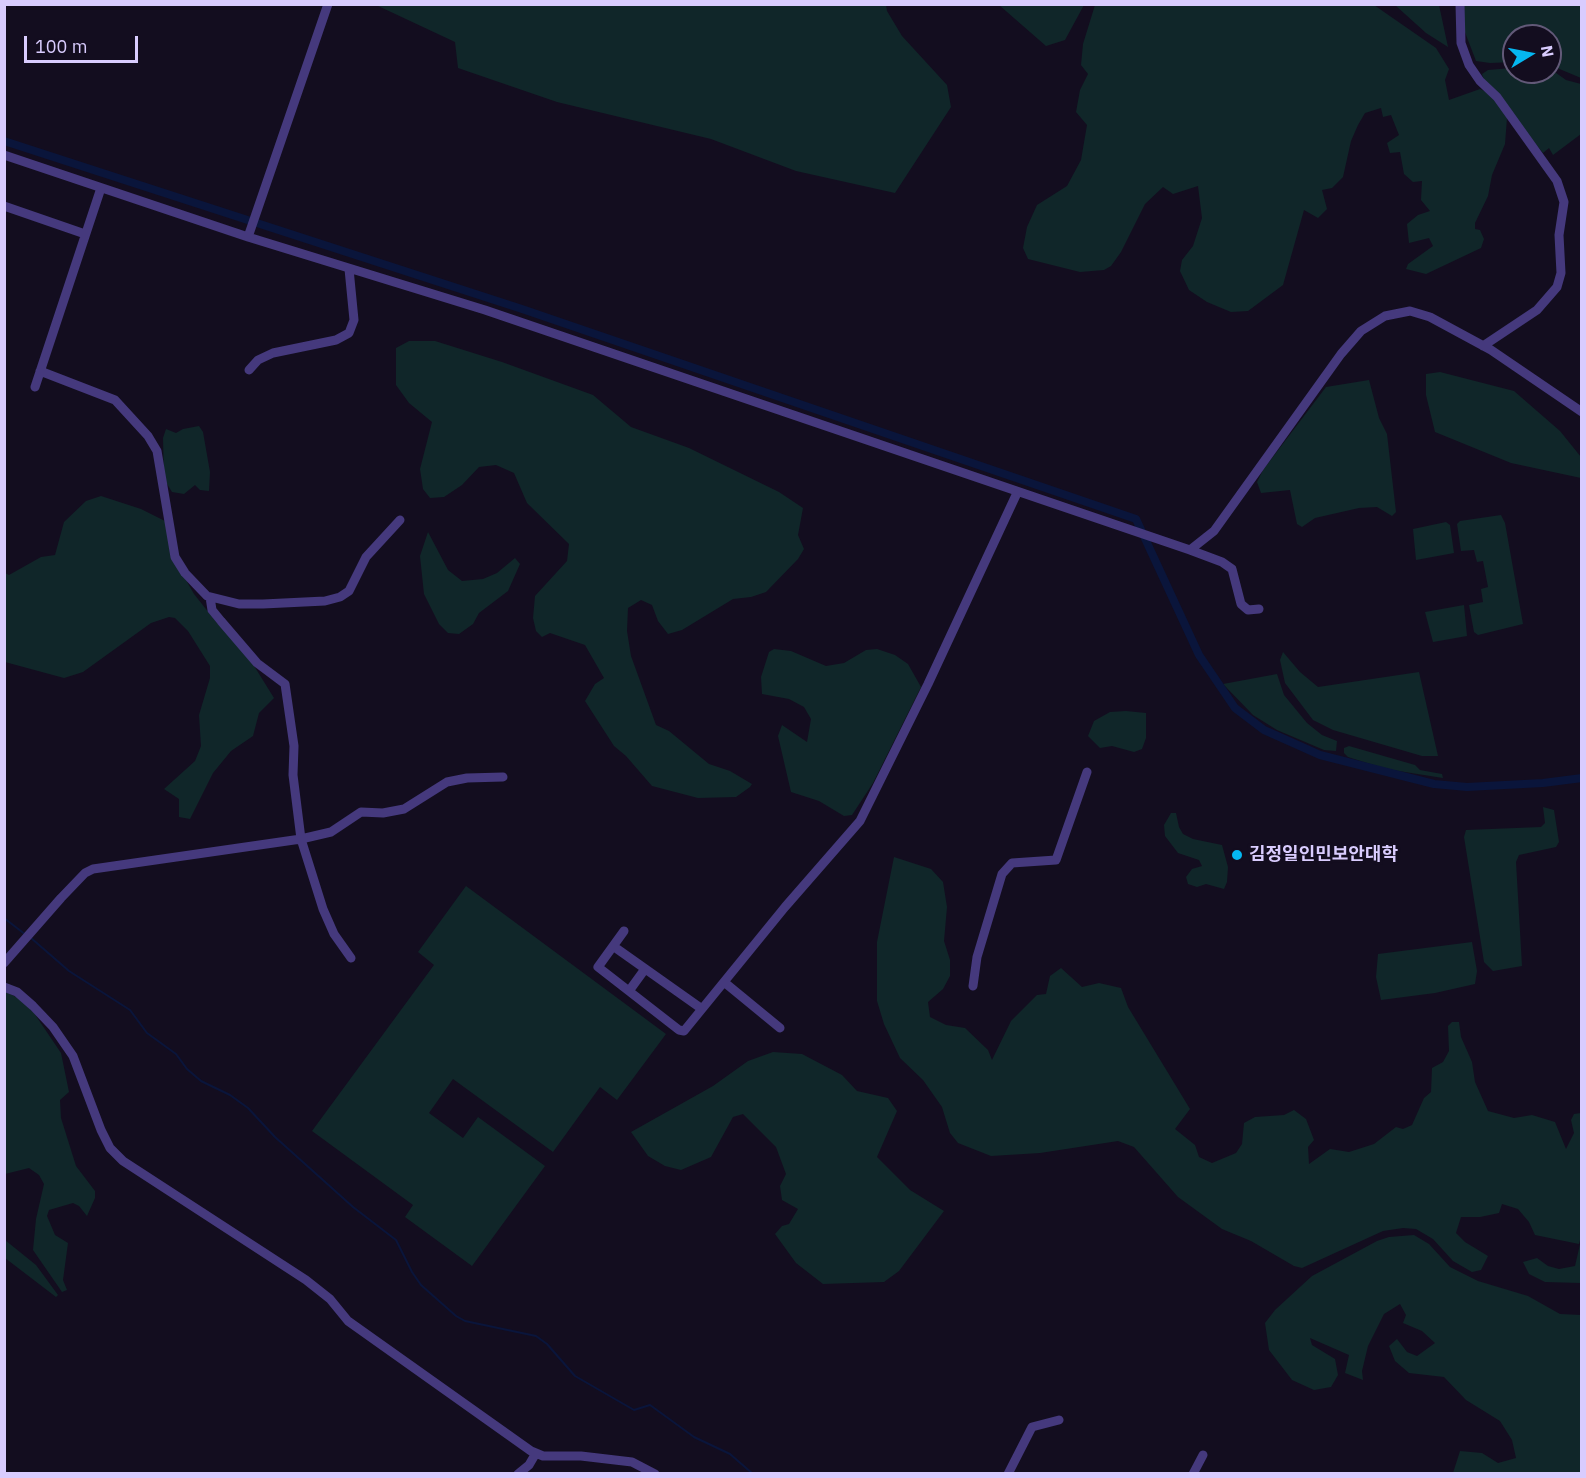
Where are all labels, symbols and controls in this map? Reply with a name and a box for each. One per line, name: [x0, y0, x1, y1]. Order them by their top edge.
scale bar: [27, 24, 141, 62]
north arrow: [1502, 24, 1562, 84]
text: 100 m: [35, 35, 87, 58]
text: N: [1537, 44, 1559, 59]
place label: 김정일인민보안대학: [1249, 844, 1398, 866]
marker: 김정일인민보안대학: [1230, 848, 1244, 862]

